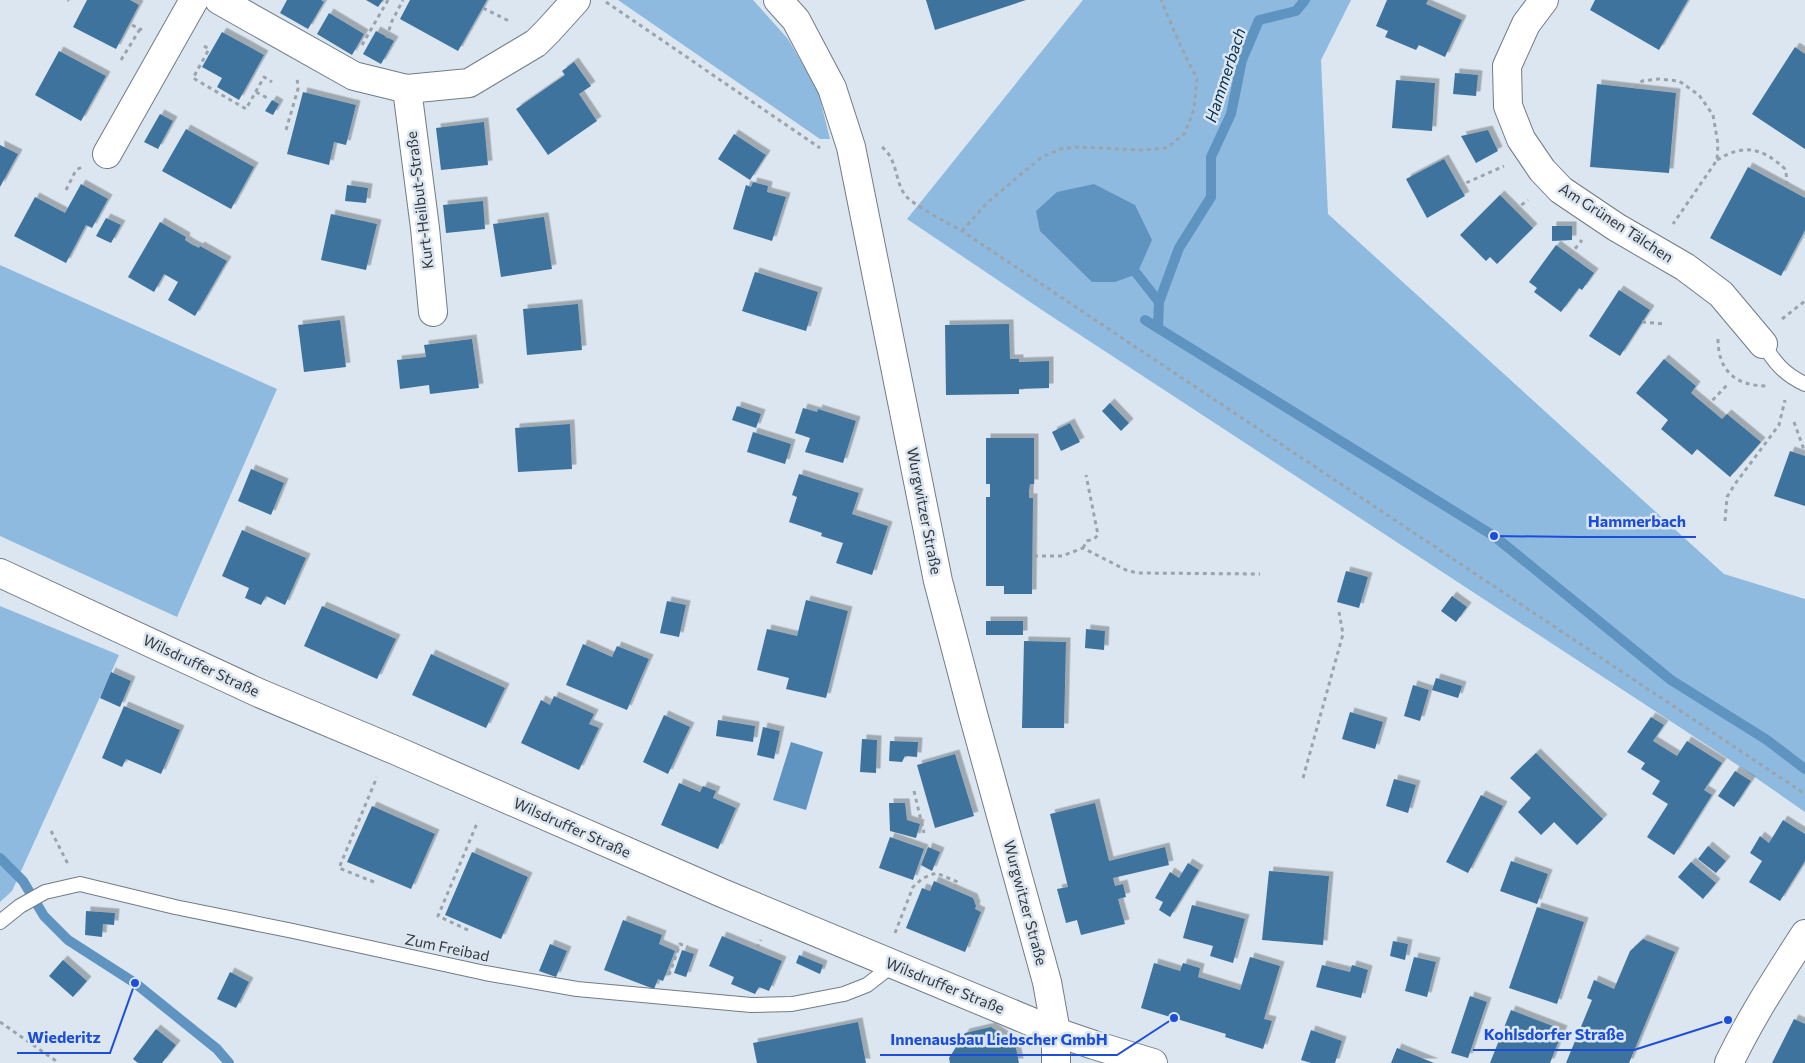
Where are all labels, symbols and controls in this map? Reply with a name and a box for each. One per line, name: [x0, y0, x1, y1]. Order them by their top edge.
water label: Hammerbach: [1200, 25, 1249, 124]
street label: Kurt-Heilbut-Straße: [402, 130, 436, 270]
street label: Am Grünen Tälchen: [1556, 179, 1677, 266]
street label: Wurgwitzer Straße: [904, 446, 946, 576]
callout: Hammerbach: [1577, 506, 1696, 537]
text: Hammerbach: [1588, 511, 1686, 530]
street label: Wilsdruffer Straße: [140, 630, 263, 700]
street label: Wilsdruffer Straße: [511, 793, 634, 861]
street label: Wurgwitzer Straße: [1001, 838, 1051, 967]
street label: Zum Freibad: [403, 929, 491, 965]
street label: Wilsdruffer Straße: [883, 953, 1007, 1017]
callout: Kohlsdorfer Straße: [1473, 1019, 1634, 1050]
callout: Wiederitz: [17, 1022, 110, 1053]
callout: Innenausbau Liebscher GmbH: [880, 1024, 1117, 1055]
text: Kohlsdorfer Straße: [1484, 1024, 1624, 1043]
text: Wiederitz: [27, 1027, 101, 1046]
text: Innenausbau Liebscher GmbH: [890, 1029, 1108, 1048]

